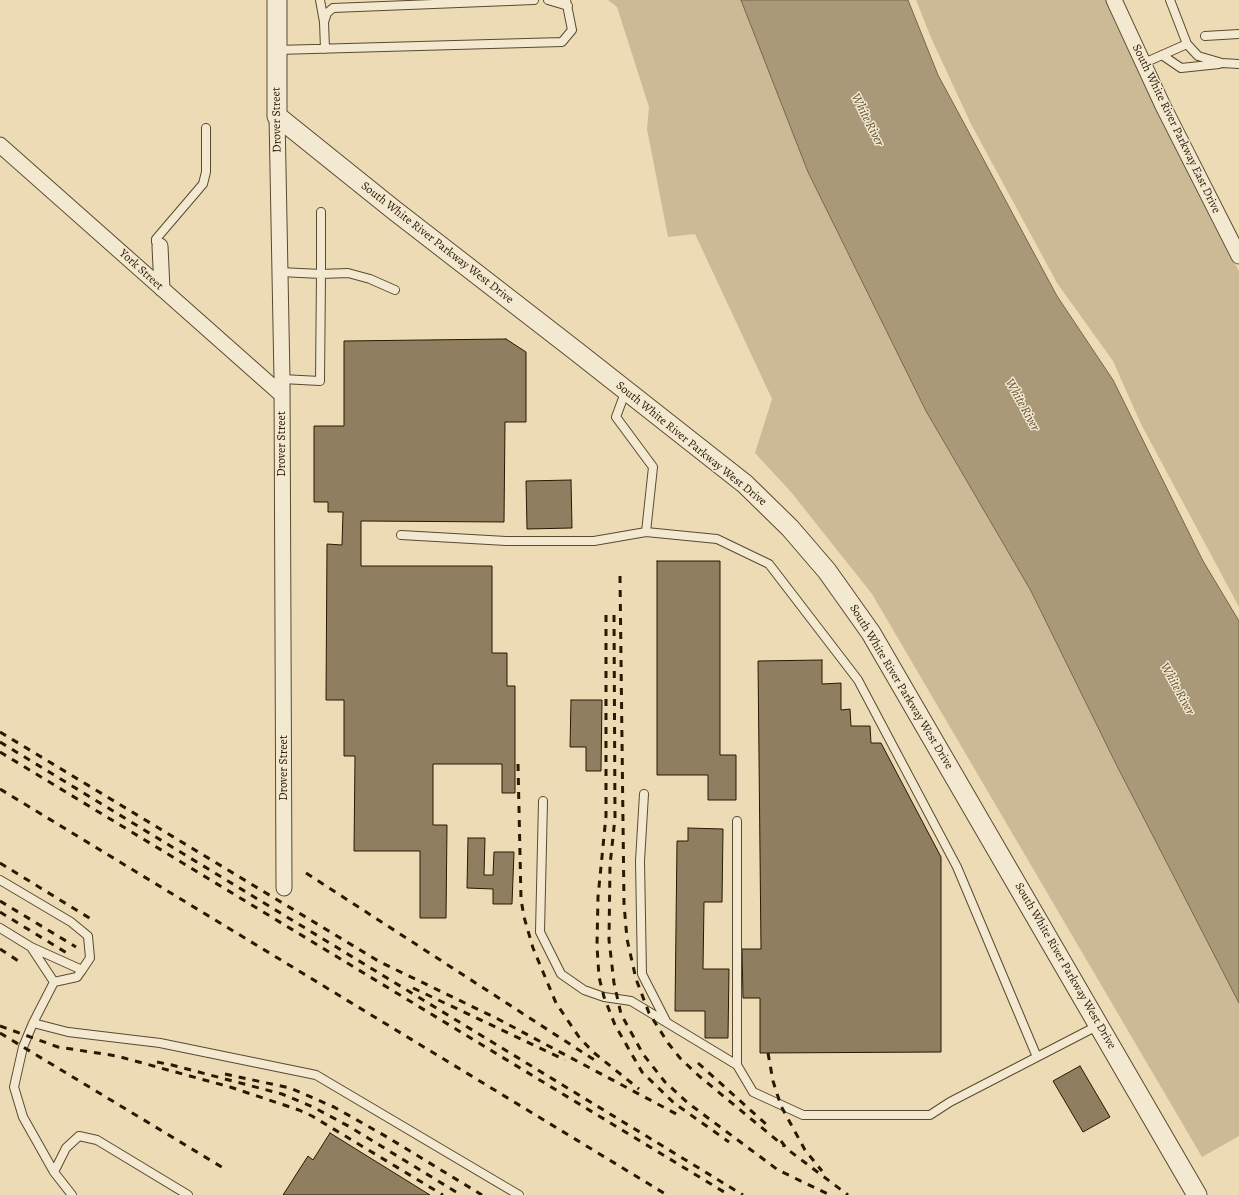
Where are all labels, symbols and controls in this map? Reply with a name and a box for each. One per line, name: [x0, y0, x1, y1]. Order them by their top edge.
street label: South White River Parkway East Drive: [1129, 42, 1223, 216]
street label: Drover Street: [269, 87, 285, 153]
water label: White River: [847, 91, 887, 149]
street label: South White River Parkway West Drive: [358, 179, 516, 307]
street label: York Street: [116, 246, 166, 294]
water label: White River: [1001, 376, 1043, 434]
street label: South White River Parkway West Drive: [613, 379, 769, 509]
street label: Drover Street: [275, 411, 289, 477]
street label: South White River Parkway West Drive: [846, 602, 956, 772]
water label: White River: [1156, 660, 1198, 718]
street label: Drover Street: [277, 735, 291, 801]
street label: South White River Parkway West Drive: [1011, 880, 1119, 1052]

